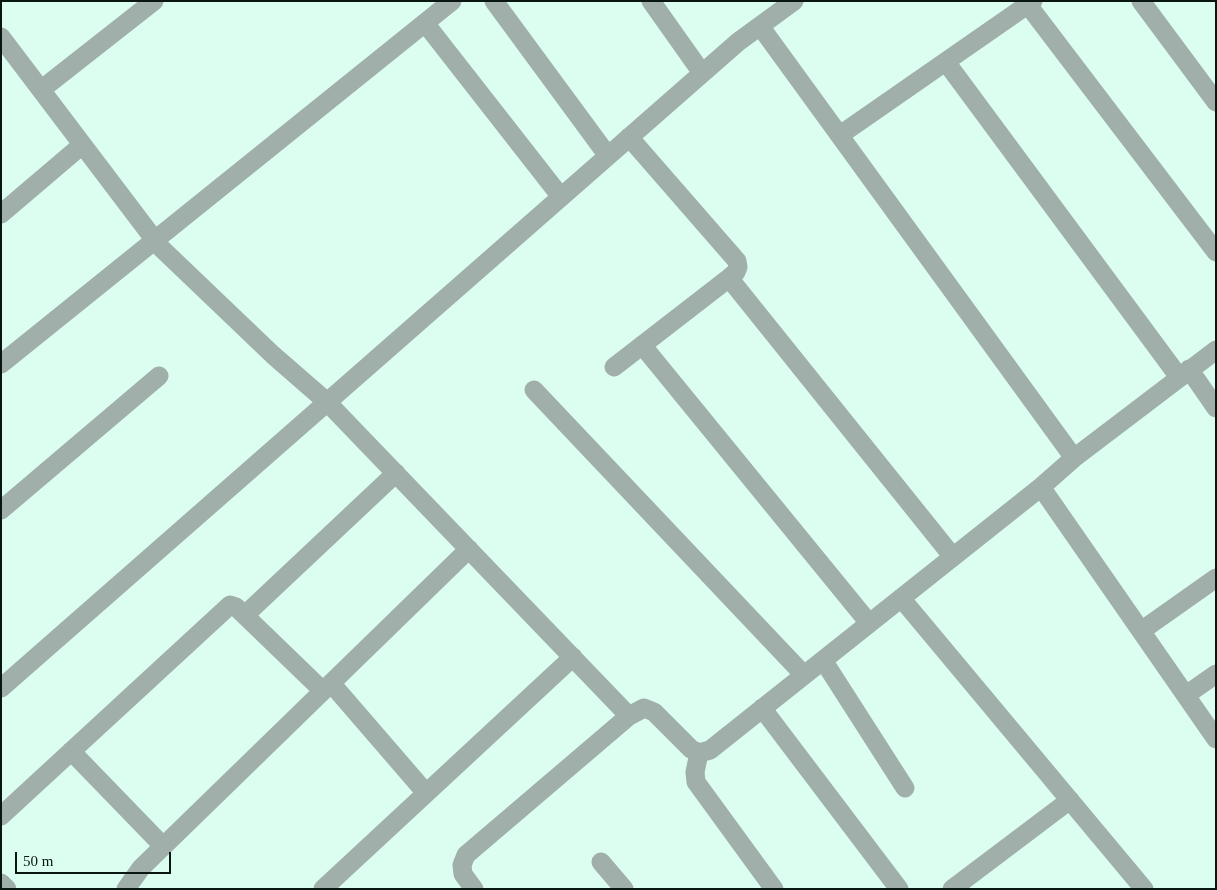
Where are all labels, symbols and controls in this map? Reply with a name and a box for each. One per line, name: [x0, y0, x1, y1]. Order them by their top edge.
scale bar: [18, 842, 174, 874]
text: 50 m: [23, 853, 53, 869]

